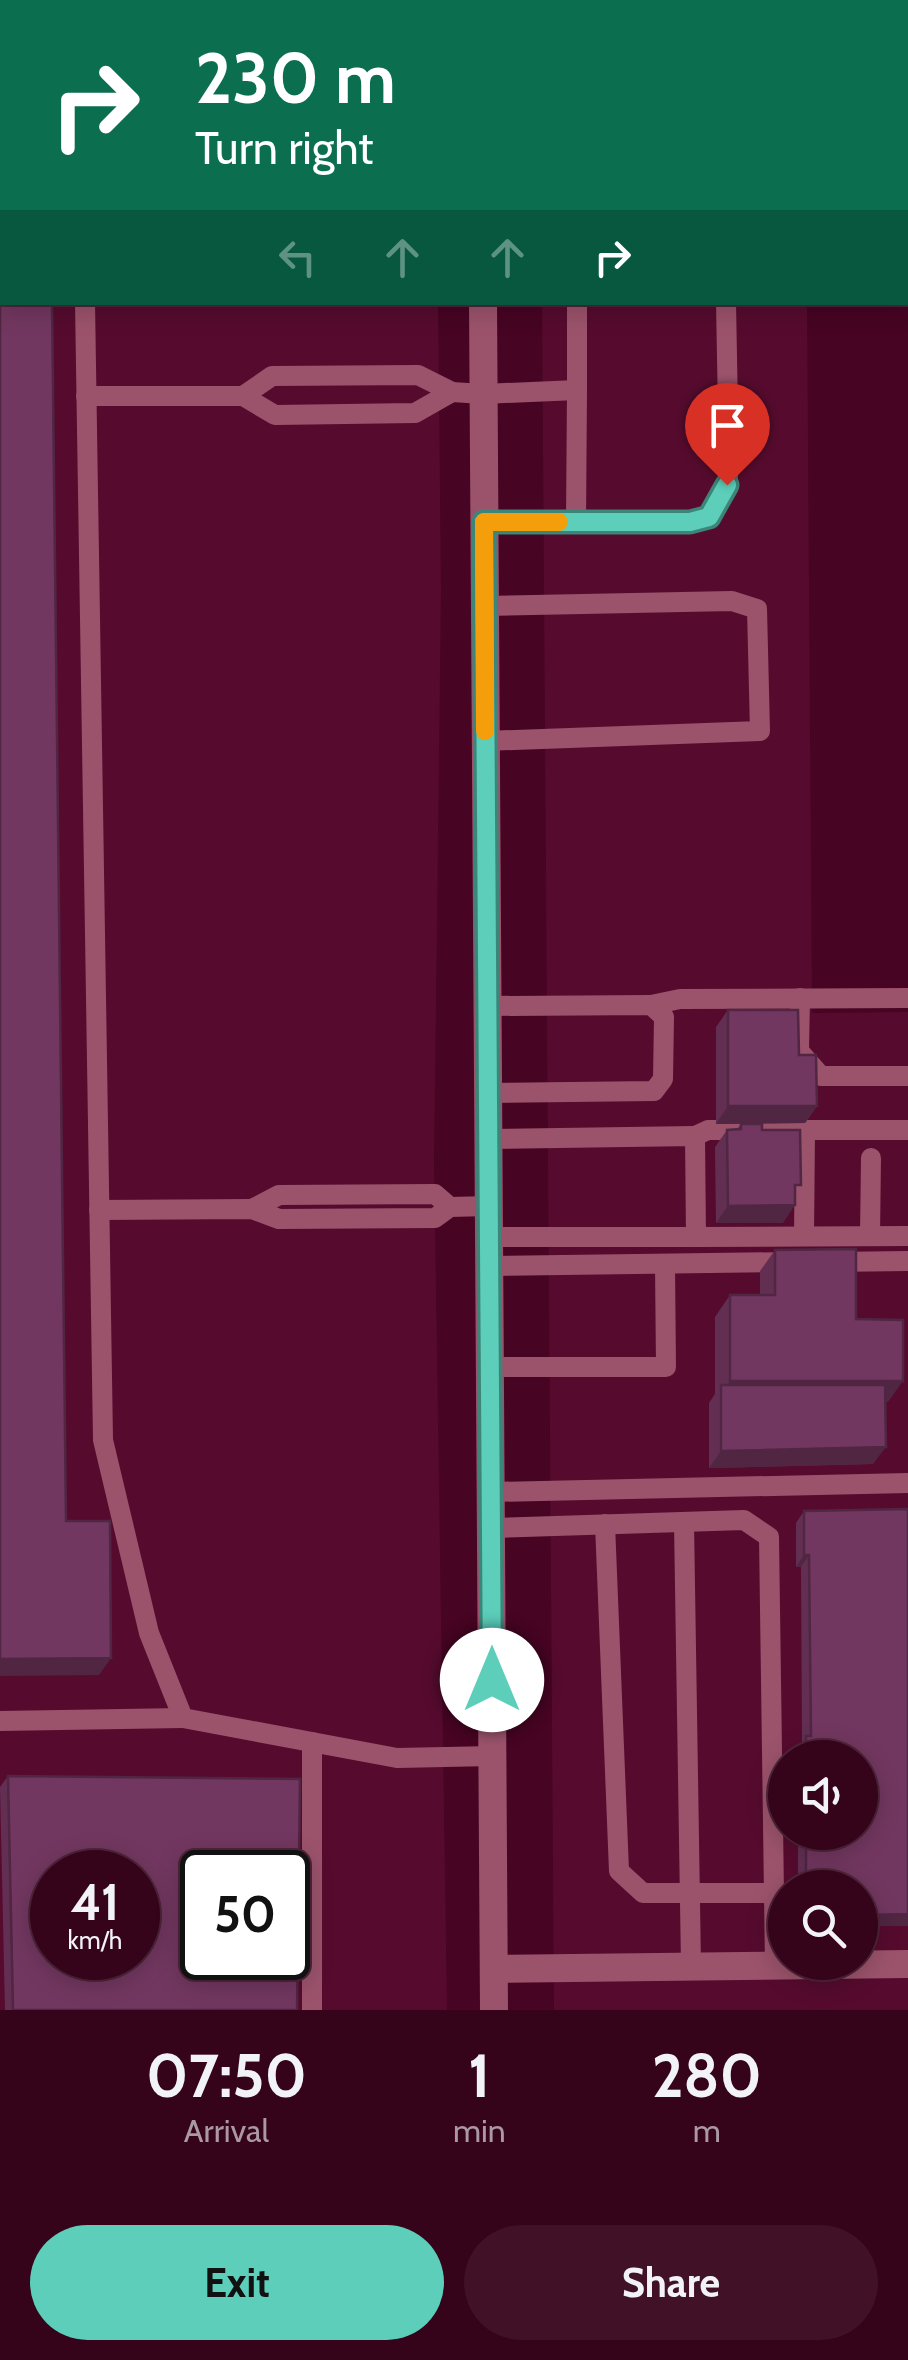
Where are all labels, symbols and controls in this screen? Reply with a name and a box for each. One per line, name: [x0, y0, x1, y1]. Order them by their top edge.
text: 230 m: [195, 35, 396, 121]
icon: right: [30, 40, 160, 170]
text: Turn right: [195, 121, 374, 175]
icon: left: [270, 230, 325, 285]
icon: ahead: [375, 230, 430, 285]
icon: ahead: [480, 230, 535, 285]
icon: right: [585, 230, 640, 285]
pin: [685, 383, 770, 486]
icon: arrive: [700, 398, 755, 453]
position arrow: [440, 1628, 544, 1732]
map controls: [768, 1740, 878, 1980]
button: sound: [768, 1740, 878, 1850]
speed limit sign: 50: [180, 1850, 310, 1980]
button: search: [768, 1870, 878, 1980]
text: 41: [70, 1872, 120, 1933]
text: km/h: [68, 1925, 122, 1955]
text: 07:50: [146, 2039, 307, 2112]
text: 1: [468, 2039, 490, 2112]
text: 280: [652, 2039, 762, 2112]
text: Arrival: [184, 2111, 269, 2150]
text: min: [453, 2111, 506, 2150]
text: m: [693, 2111, 721, 2150]
button: Exit: [30, 2225, 444, 2340]
button: Share: [464, 2225, 878, 2340]

